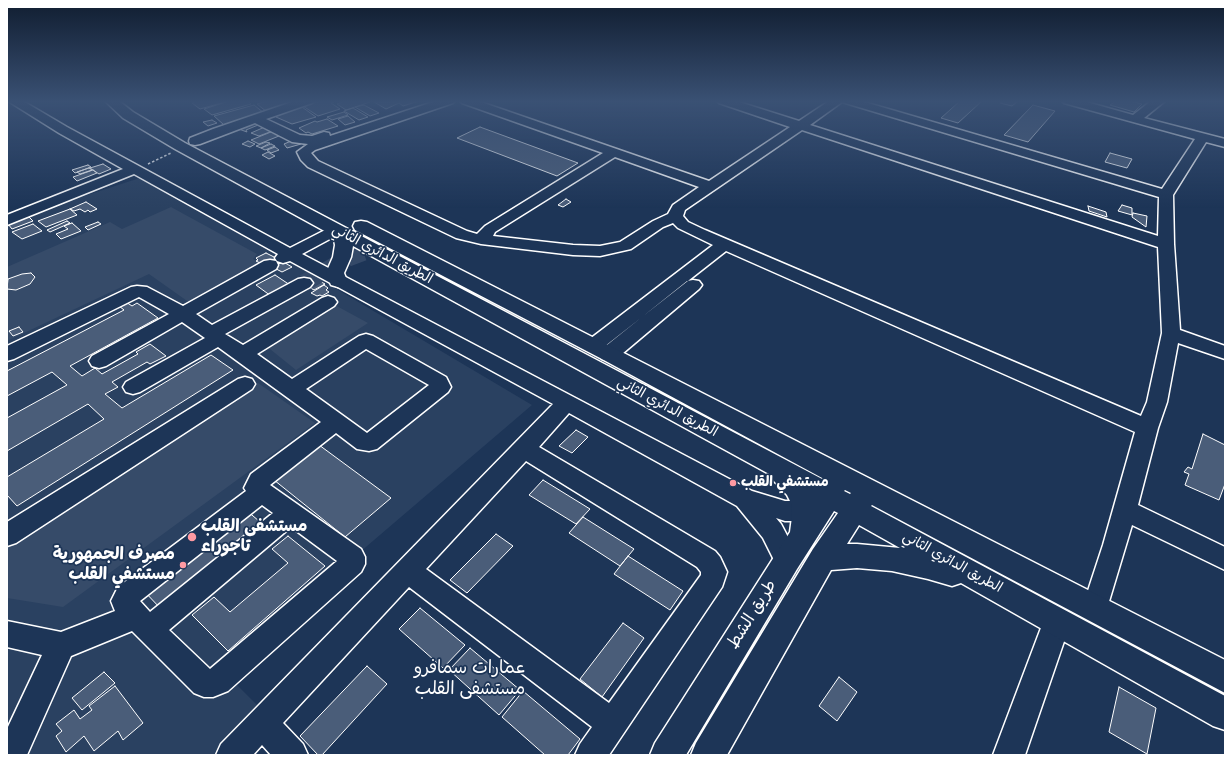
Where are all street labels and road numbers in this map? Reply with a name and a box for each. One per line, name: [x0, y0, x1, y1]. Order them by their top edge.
street label: الطريق الدائري الثاني: [329, 221, 435, 289]
street label: الطريق الدائري الثاني: [614, 374, 720, 442]
street label: الطريق الدائري الثاني: [899, 529, 1005, 597]
street label: طريق الشط: [724, 577, 782, 653]

